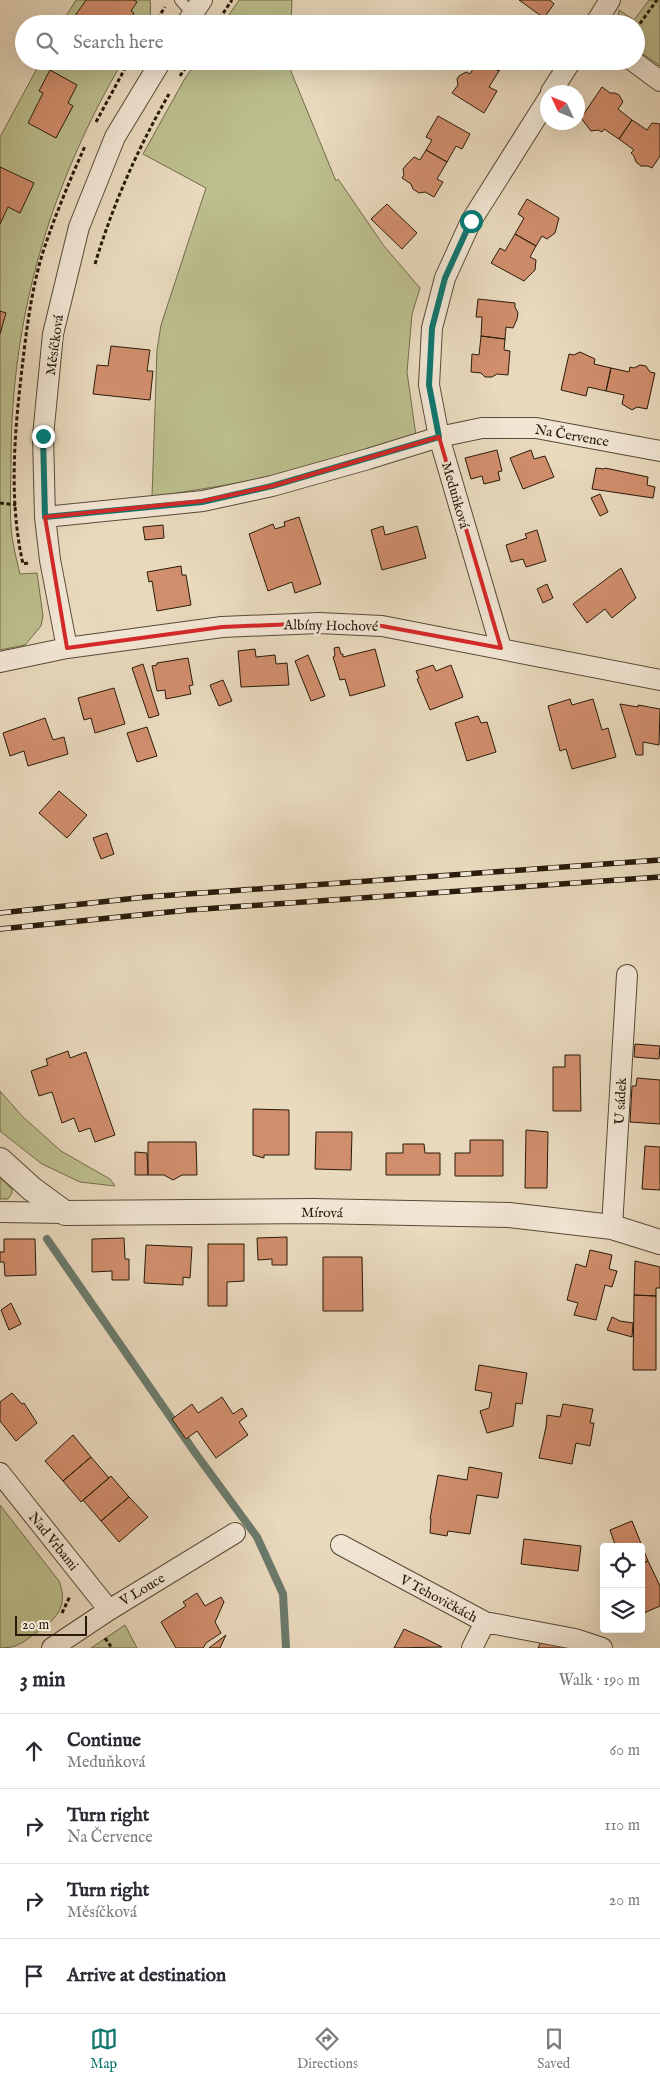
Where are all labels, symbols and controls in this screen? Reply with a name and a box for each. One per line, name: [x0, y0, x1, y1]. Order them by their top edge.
search box: [15, 15, 645, 70]
icon: search: [33, 29, 61, 57]
text: Search here: [73, 31, 164, 55]
north arrow: [540, 85, 585, 130]
route start: [460, 210, 483, 233]
street label: Měsíčková: [42, 313, 68, 377]
street label: Na Července: [533, 420, 611, 451]
route end: [32, 425, 55, 448]
street label: Meduňková: [437, 460, 473, 532]
street label: Albíny Hochové: [283, 616, 379, 636]
street label: U sádek: [611, 1076, 631, 1125]
street label: Mírová: [301, 1204, 344, 1222]
street label: Nad Vrbami: [24, 1509, 82, 1575]
map controls: [600, 1543, 645, 1633]
button: locate: [600, 1543, 645, 1588]
street label: V Louce: [116, 1569, 169, 1611]
street label: V Tehovičkách: [396, 1570, 481, 1627]
button: layers: [600, 1588, 645, 1633]
scale bar: [15, 1613, 88, 1636]
text: 20 m: [22, 1616, 49, 1634]
text: 3 min: [20, 1667, 65, 1694]
text: Walk · 190 m: [559, 1671, 640, 1691]
text: Continue: [67, 1729, 141, 1753]
icon: ahead: [20, 1737, 48, 1765]
text: 60 m: [610, 1741, 640, 1761]
text: Meduňková: [67, 1753, 145, 1773]
text: Turn right: [67, 1804, 149, 1828]
icon: right: [20, 1812, 48, 1840]
text: 110 m: [604, 1816, 640, 1836]
text: Na Července: [67, 1828, 153, 1848]
text: Turn right: [67, 1879, 149, 1903]
icon: right: [20, 1887, 48, 1915]
text: 20 m: [609, 1891, 640, 1911]
text: Měsíčková: [67, 1903, 137, 1923]
icon: arrive: [20, 1962, 48, 1990]
text: Arrive at destination: [67, 1964, 226, 1988]
tab: Map: [90, 2025, 118, 2073]
tab: Directions: [297, 2025, 358, 2073]
tab: Saved: [537, 2025, 570, 2073]

